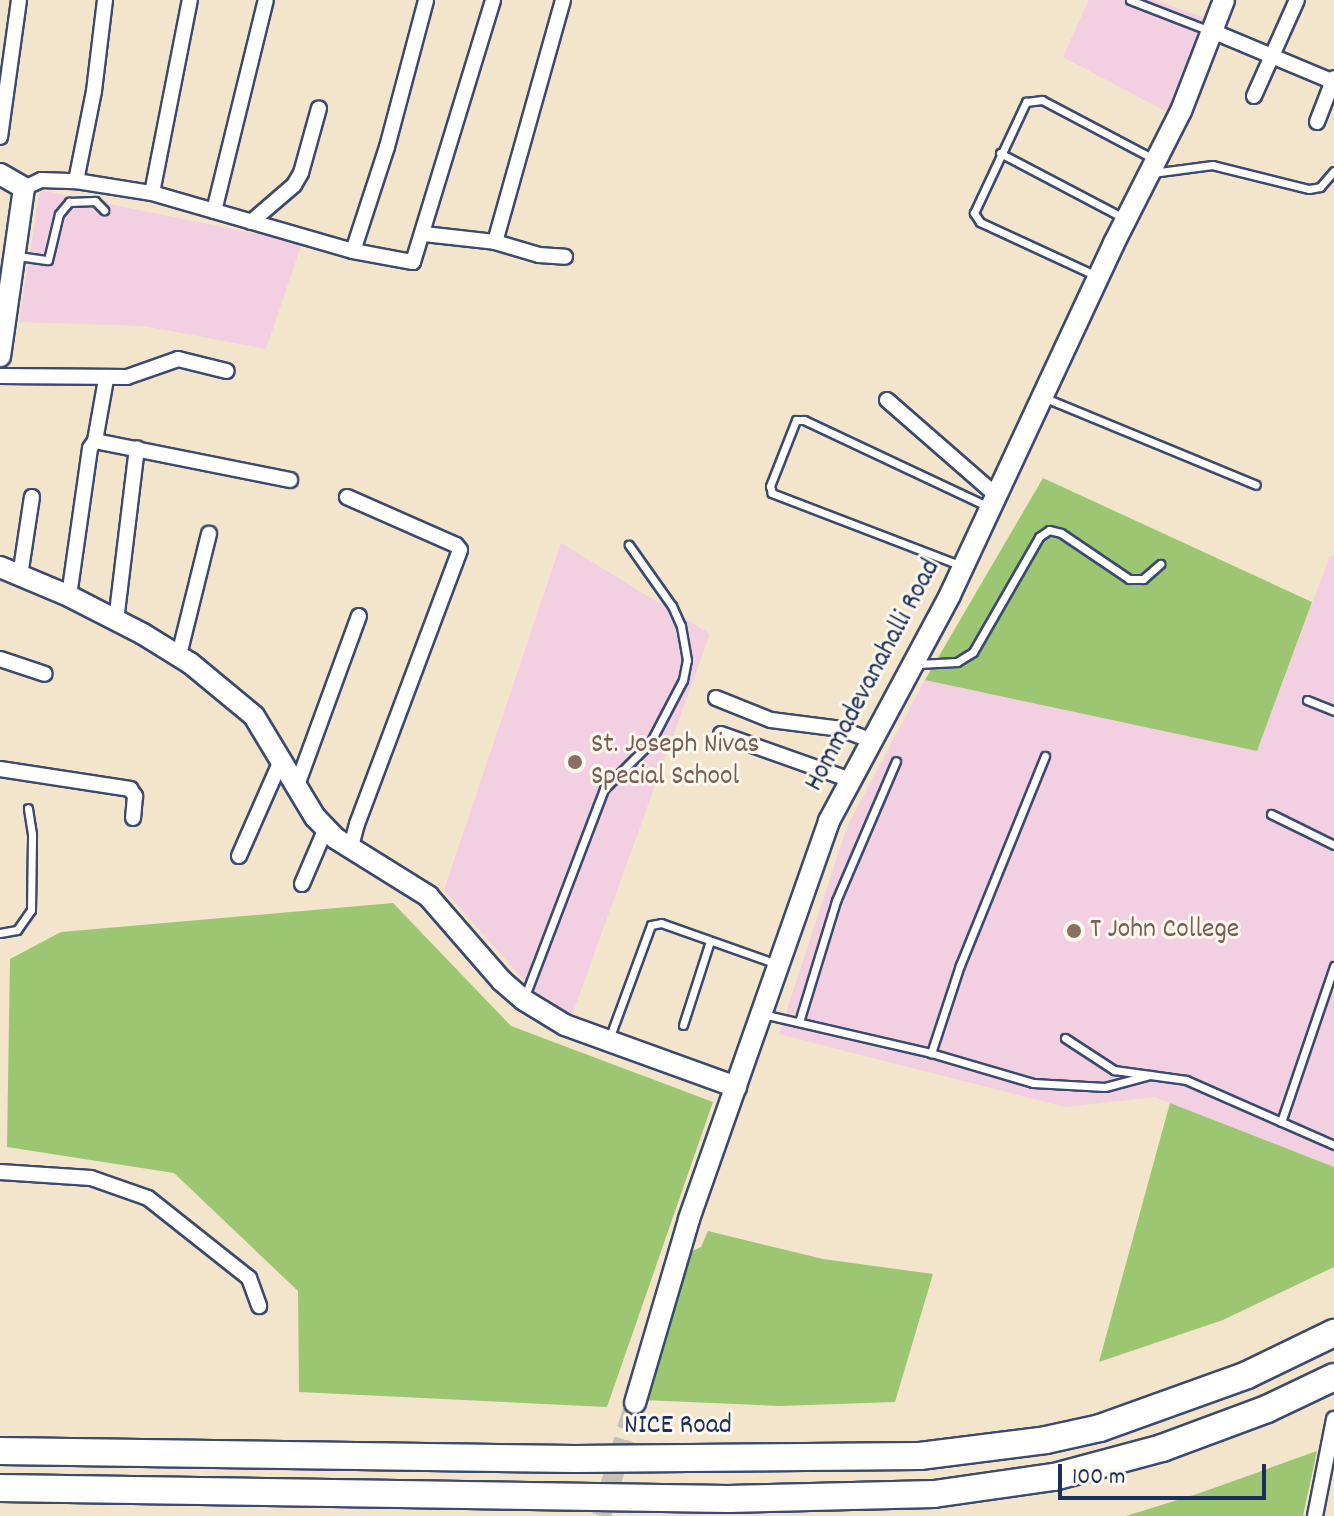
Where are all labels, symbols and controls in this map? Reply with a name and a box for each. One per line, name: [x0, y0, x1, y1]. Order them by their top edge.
street label: Hommadevanahalli Road: [799, 554, 949, 798]
place label: St. Joseph Nivas Special School: [591, 729, 759, 795]
marker: St. Joseph Nivas Special School: [566, 753, 584, 771]
place label: T John College: [1090, 914, 1239, 948]
marker: T John College: [1065, 922, 1083, 940]
street label: NICE Road: [624, 1410, 732, 1444]
scale bar: [1062, 1448, 1270, 1498]
text: 100 m: [1072, 1461, 1125, 1495]

